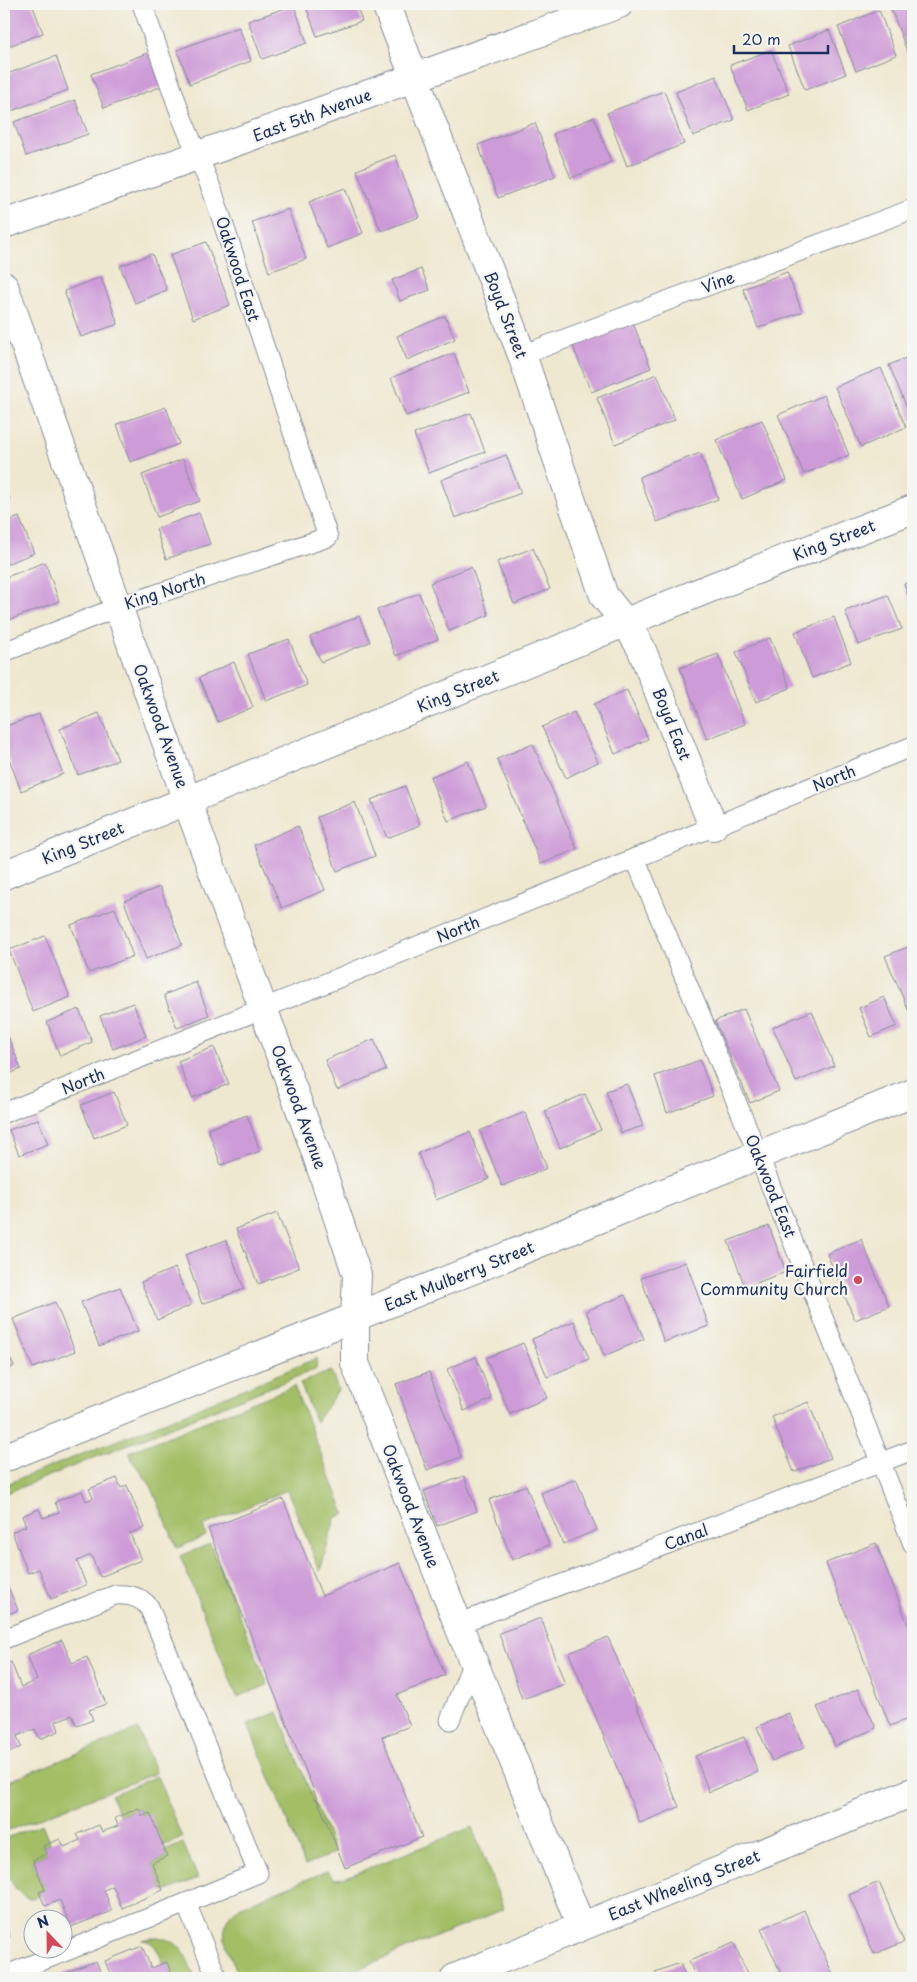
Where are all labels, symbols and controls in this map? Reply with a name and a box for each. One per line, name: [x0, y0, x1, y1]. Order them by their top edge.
scale bar: [734, 22, 828, 54]
text: 20 m: [742, 27, 781, 50]
street label: East 5th Avenue: [249, 81, 374, 147]
street label: Oakwood East: [211, 213, 267, 324]
street label: Vine: [698, 264, 738, 298]
street label: Boyd Street: [479, 268, 535, 362]
street label: King Street: [789, 512, 879, 566]
street label: King North: [121, 566, 208, 614]
street label: Oakwood Avenue: [128, 660, 196, 792]
street label: King Street: [413, 663, 503, 717]
street label: Boyd East: [648, 684, 698, 763]
street label: North: [808, 758, 859, 797]
street label: King Street: [38, 815, 128, 869]
street label: North: [432, 909, 483, 948]
street label: Oakwood Avenue: [266, 1041, 334, 1173]
street label: North: [57, 1061, 108, 1100]
street label: Oakwood East: [740, 1130, 804, 1241]
street label: East Mulberry Street: [380, 1234, 538, 1316]
place label: Fairfield Community Church: [700, 1258, 848, 1300]
marker: Fairfield Community Church: [852, 1274, 864, 1286]
street label: Oakwood Avenue: [377, 1440, 447, 1571]
street label: Canal: [660, 1517, 711, 1555]
street label: East Wheeling Street: [604, 1842, 764, 1926]
north arrow: [22, 1910, 72, 1960]
text: N: [34, 1910, 52, 1933]

